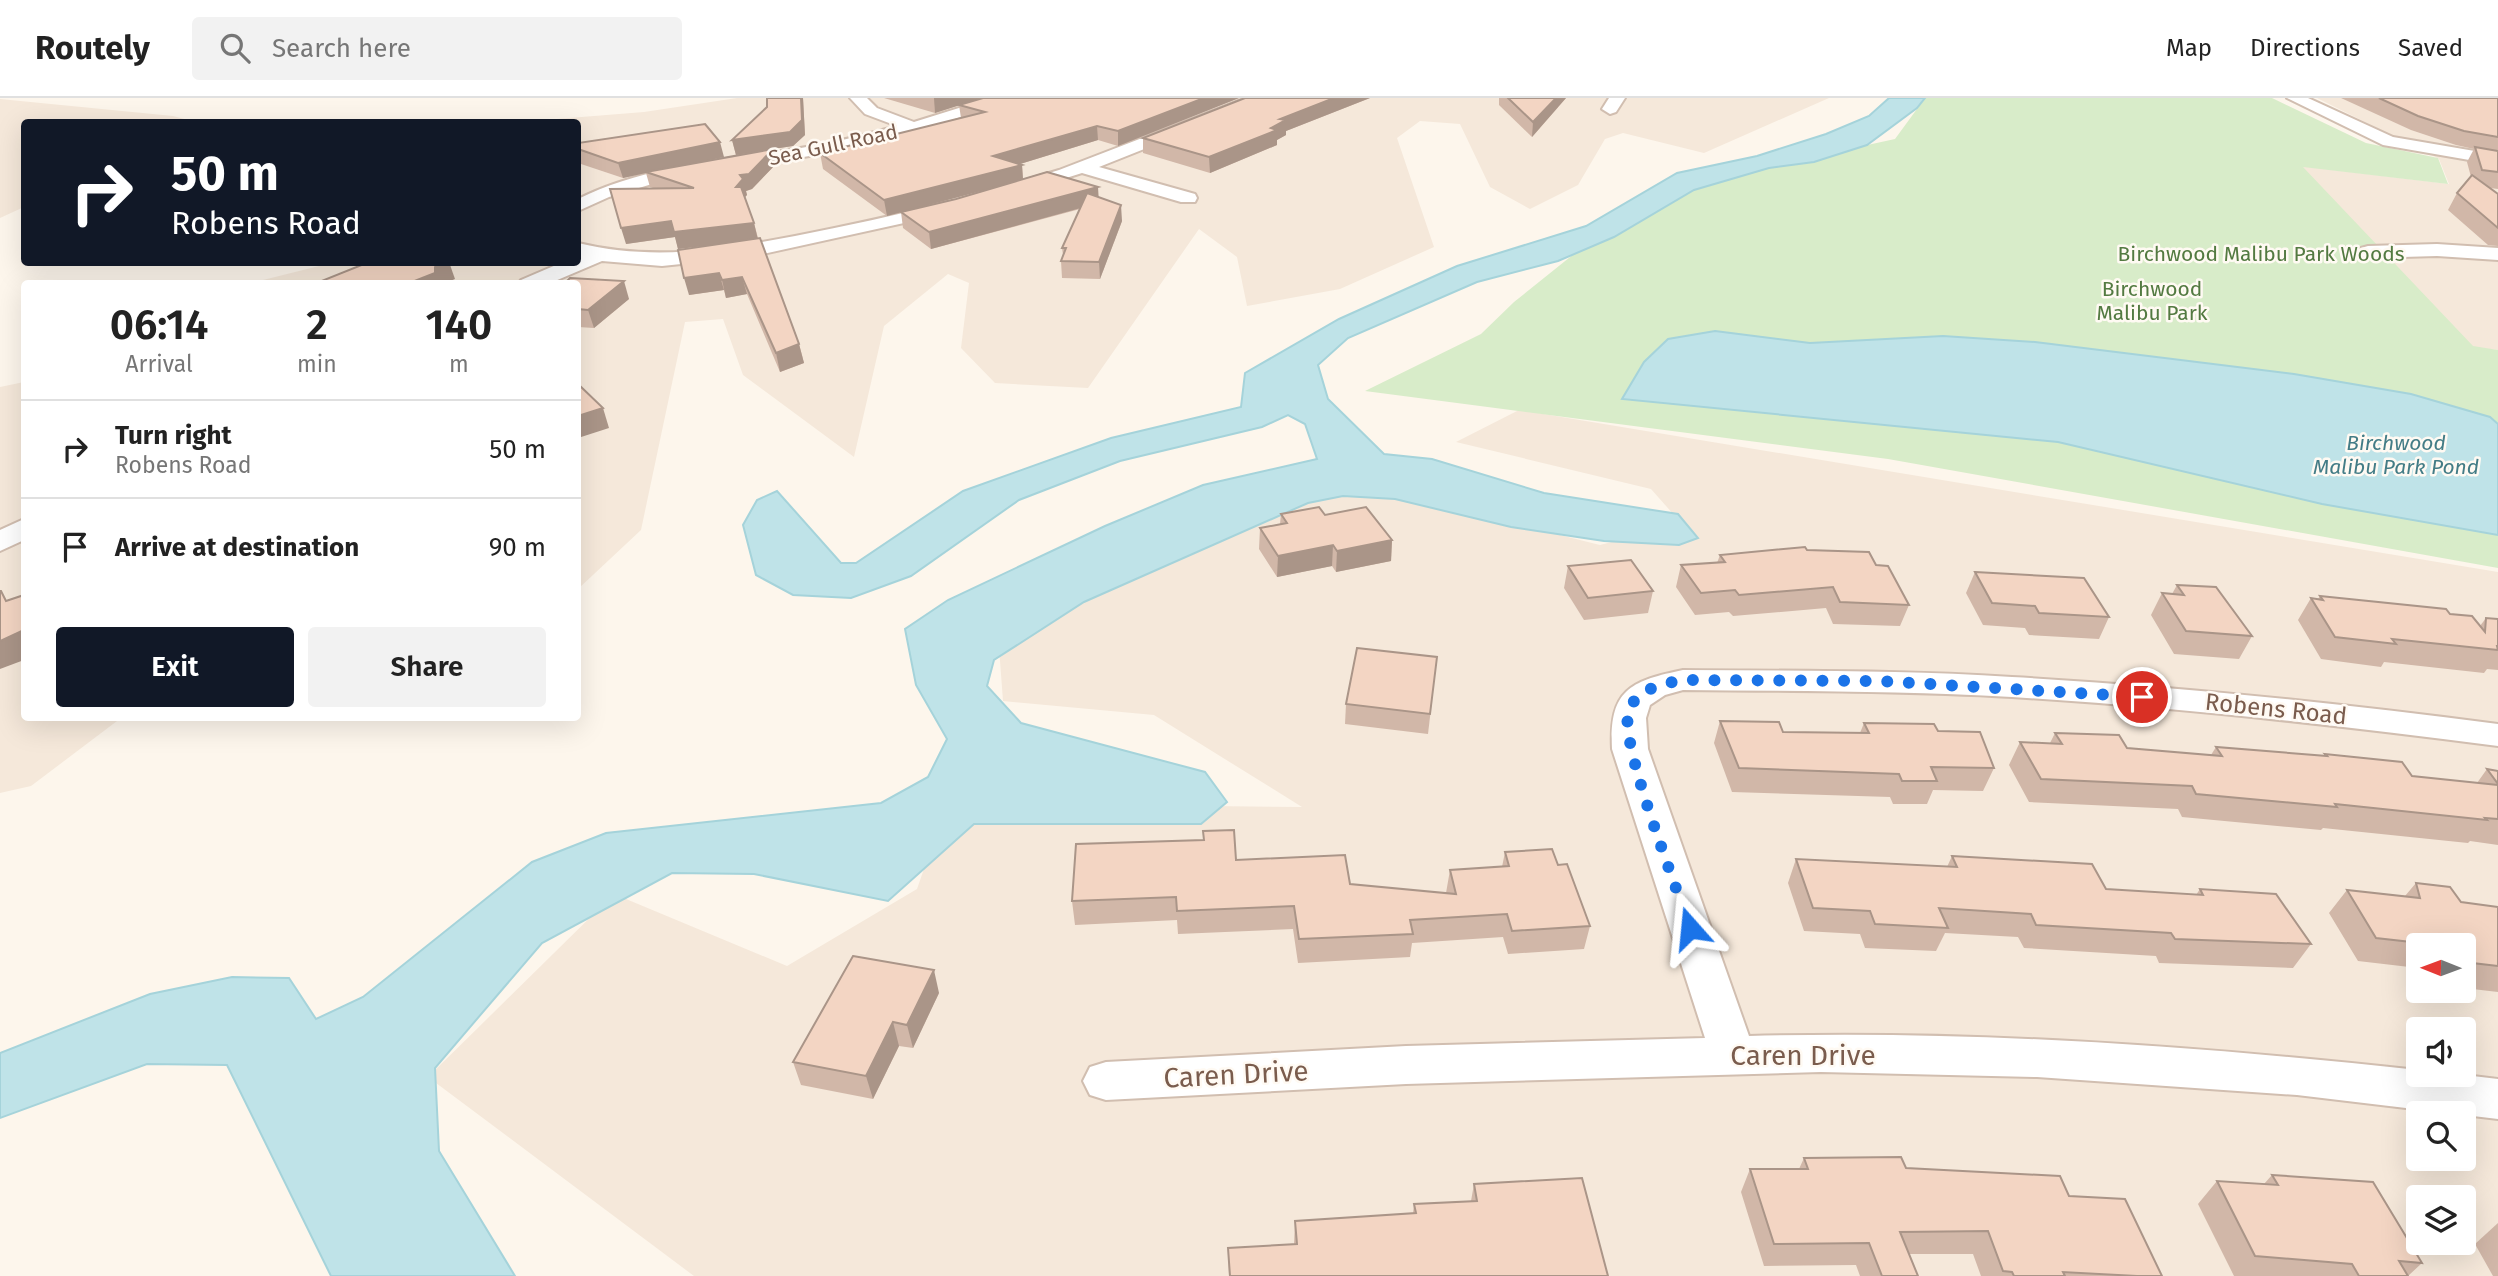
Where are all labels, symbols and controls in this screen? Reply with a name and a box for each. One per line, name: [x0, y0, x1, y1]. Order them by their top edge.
search box: [192, 17, 682, 80]
text: Routely: [35, 28, 150, 68]
icon: search: [216, 29, 254, 67]
text: Search here: [272, 33, 411, 64]
text: Map: [2166, 34, 2212, 62]
text: Directions: [2250, 34, 2360, 62]
text: Saved: [2398, 34, 2463, 62]
street label: Sea Gull Road: [766, 119, 900, 171]
text: 50 m: [171, 144, 279, 203]
icon: right: [56, 147, 147, 238]
text: Robens Road: [171, 204, 361, 242]
park label: Birchwood Malibu Park Woods: [2117, 241, 2405, 267]
park label: Birchwood Malibu Park: [2096, 276, 2208, 326]
text: 06:14: [110, 300, 208, 350]
text: 2: [306, 300, 328, 350]
text: 140: [425, 300, 492, 350]
text: Arrival: [125, 350, 193, 378]
text: min: [297, 350, 337, 378]
text: m: [449, 350, 469, 378]
text: Turn right: [115, 420, 232, 451]
icon: right: [56, 430, 94, 468]
water label: Birchwood Malibu Park Pond: [2313, 430, 2479, 480]
text: 50 m: [489, 434, 546, 465]
text: Robens Road: [115, 451, 252, 479]
icon: arrive: [56, 528, 94, 566]
text: Arrive at destination: [115, 532, 359, 563]
text: 90 m: [489, 532, 546, 563]
button: Exit: [56, 627, 294, 707]
button: Share: [308, 627, 546, 707]
pin: [2112, 667, 2172, 727]
icon: arrive: [2123, 678, 2161, 716]
street label: Robens Road: [2204, 688, 2348, 730]
position arrow: [1653, 891, 1727, 965]
north arrow: [2406, 933, 2476, 1003]
map controls: [2406, 933, 2476, 1255]
button: sound: [2406, 1017, 2476, 1087]
street label: Caren Drive: [1730, 1039, 1876, 1072]
street label: Caren Drive: [1163, 1054, 1309, 1095]
button: search: [2406, 1101, 2476, 1171]
button: layers: [2406, 1185, 2476, 1255]

